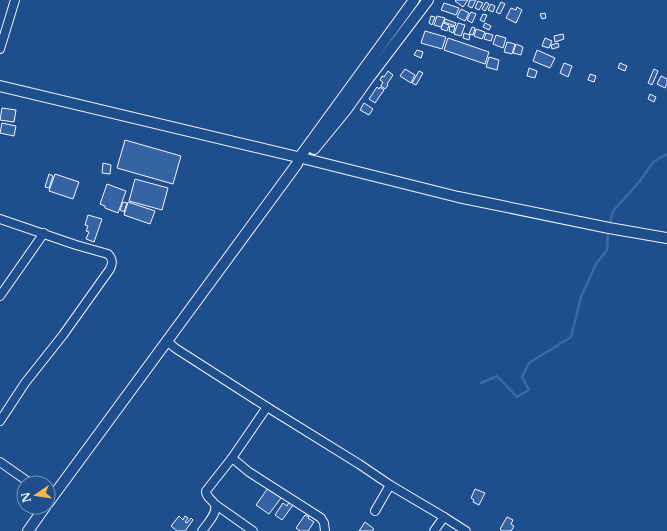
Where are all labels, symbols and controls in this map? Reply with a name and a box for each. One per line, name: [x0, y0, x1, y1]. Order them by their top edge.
north arrow: [16, 475, 56, 515]
text: N: [18, 490, 34, 504]

